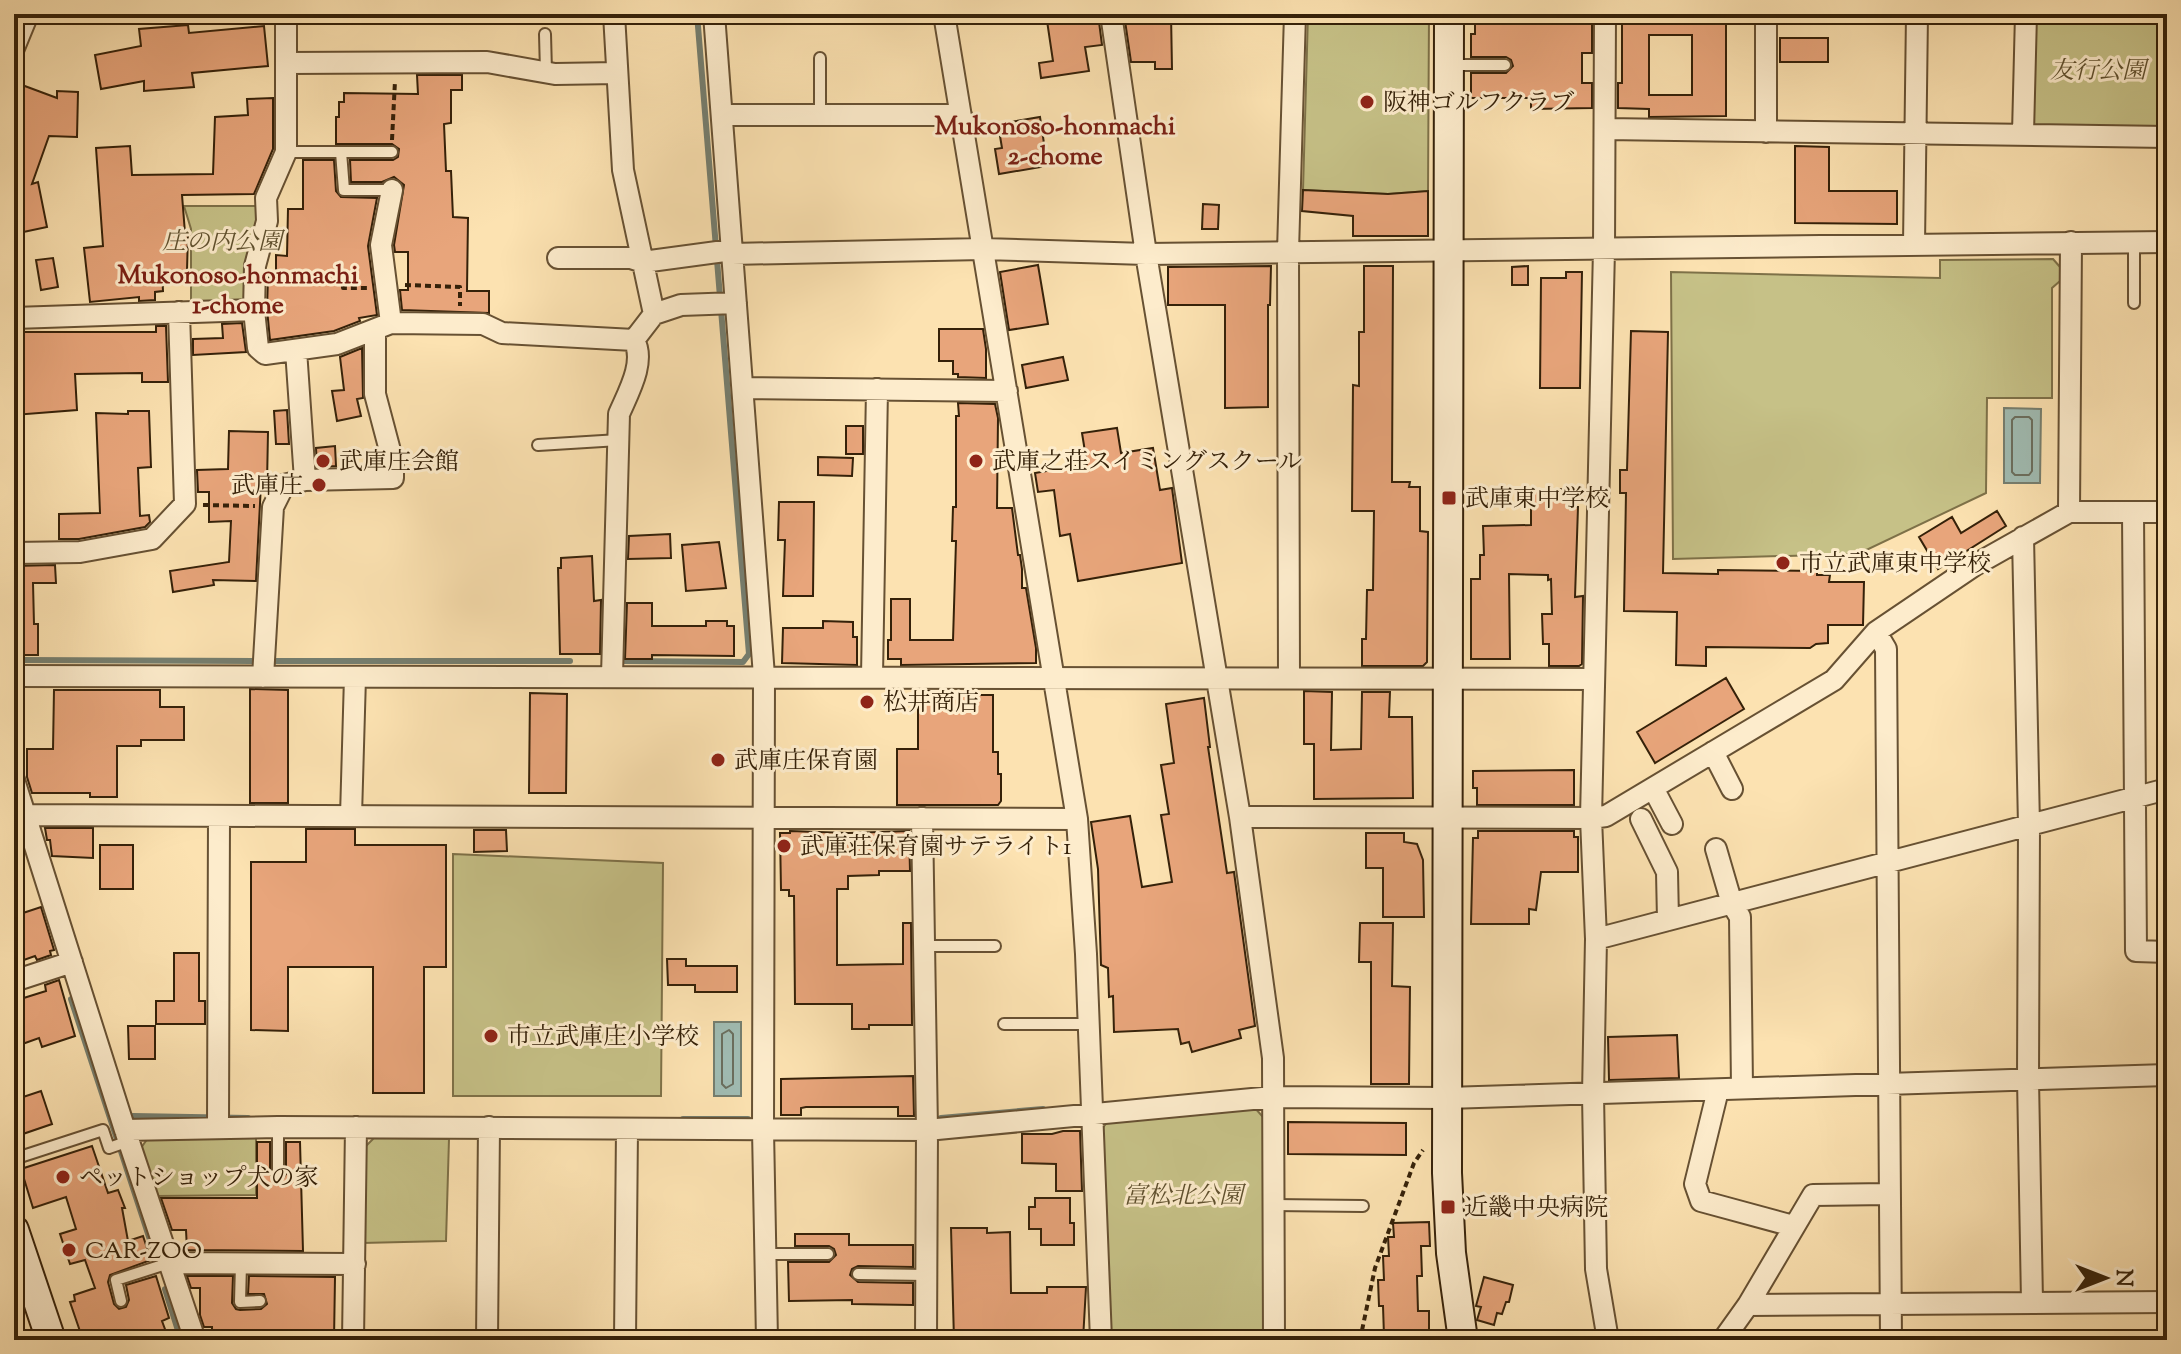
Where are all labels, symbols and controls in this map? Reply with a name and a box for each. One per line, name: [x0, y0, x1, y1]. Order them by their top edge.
park label: 友行公園: [2050, 55, 2150, 89]
place label: 阪神ゴルフクラブ: [1383, 87, 1574, 121]
marker: 阪神ゴルフクラブ: [1358, 93, 1376, 111]
district label: Mukonoso-honmachi 2-chome: [935, 109, 1176, 176]
park label: 庄の内公園: [162, 226, 286, 260]
district label: Mukonoso-honmachi 1-chome: [118, 258, 359, 325]
place label: 武庫庄会館: [339, 446, 459, 480]
place label: 武庫之荘スイミングスクール: [992, 446, 1302, 480]
marker: 武庫庄会館: [314, 452, 332, 470]
marker: 武庫之荘スイミングスクール: [967, 452, 985, 470]
place label: 武庫庄: [231, 470, 303, 504]
marker: 武庫庄: [310, 476, 328, 494]
place label: 武庫東中学校: [1465, 483, 1609, 517]
marker: 武庫東中学校: [1440, 489, 1458, 507]
place label: 市立武庫東中学校: [1799, 548, 1991, 582]
marker: 市立武庫東中学校: [1774, 554, 1792, 572]
place label: 松井商店: [883, 687, 979, 721]
marker: 松井商店: [858, 693, 876, 711]
place label: 武庫庄保育園: [734, 745, 878, 779]
marker: 武庫庄保育園: [709, 751, 727, 769]
place label: 武庫荘保育園サテライト1: [800, 831, 1071, 865]
marker: 武庫荘保育園サテライト1: [775, 837, 793, 855]
place label: 市立武庫庄小学校: [507, 1021, 699, 1055]
marker: 市立武庫庄小学校: [482, 1027, 500, 1045]
place label: ペットショップ犬の家: [79, 1162, 319, 1196]
marker: ペットショップ犬の家: [54, 1168, 72, 1186]
park label: 富松北公園: [1123, 1180, 1247, 1214]
place label: 近畿中央病院: [1464, 1192, 1608, 1226]
marker: 近畿中央病院: [1439, 1198, 1457, 1216]
place label: CAR-ZOO: [85, 1235, 202, 1269]
north arrow: [2065, 1238, 2145, 1318]
marker: CAR-ZOO: [60, 1241, 78, 1259]
text: N: [2106, 1269, 2138, 1287]

